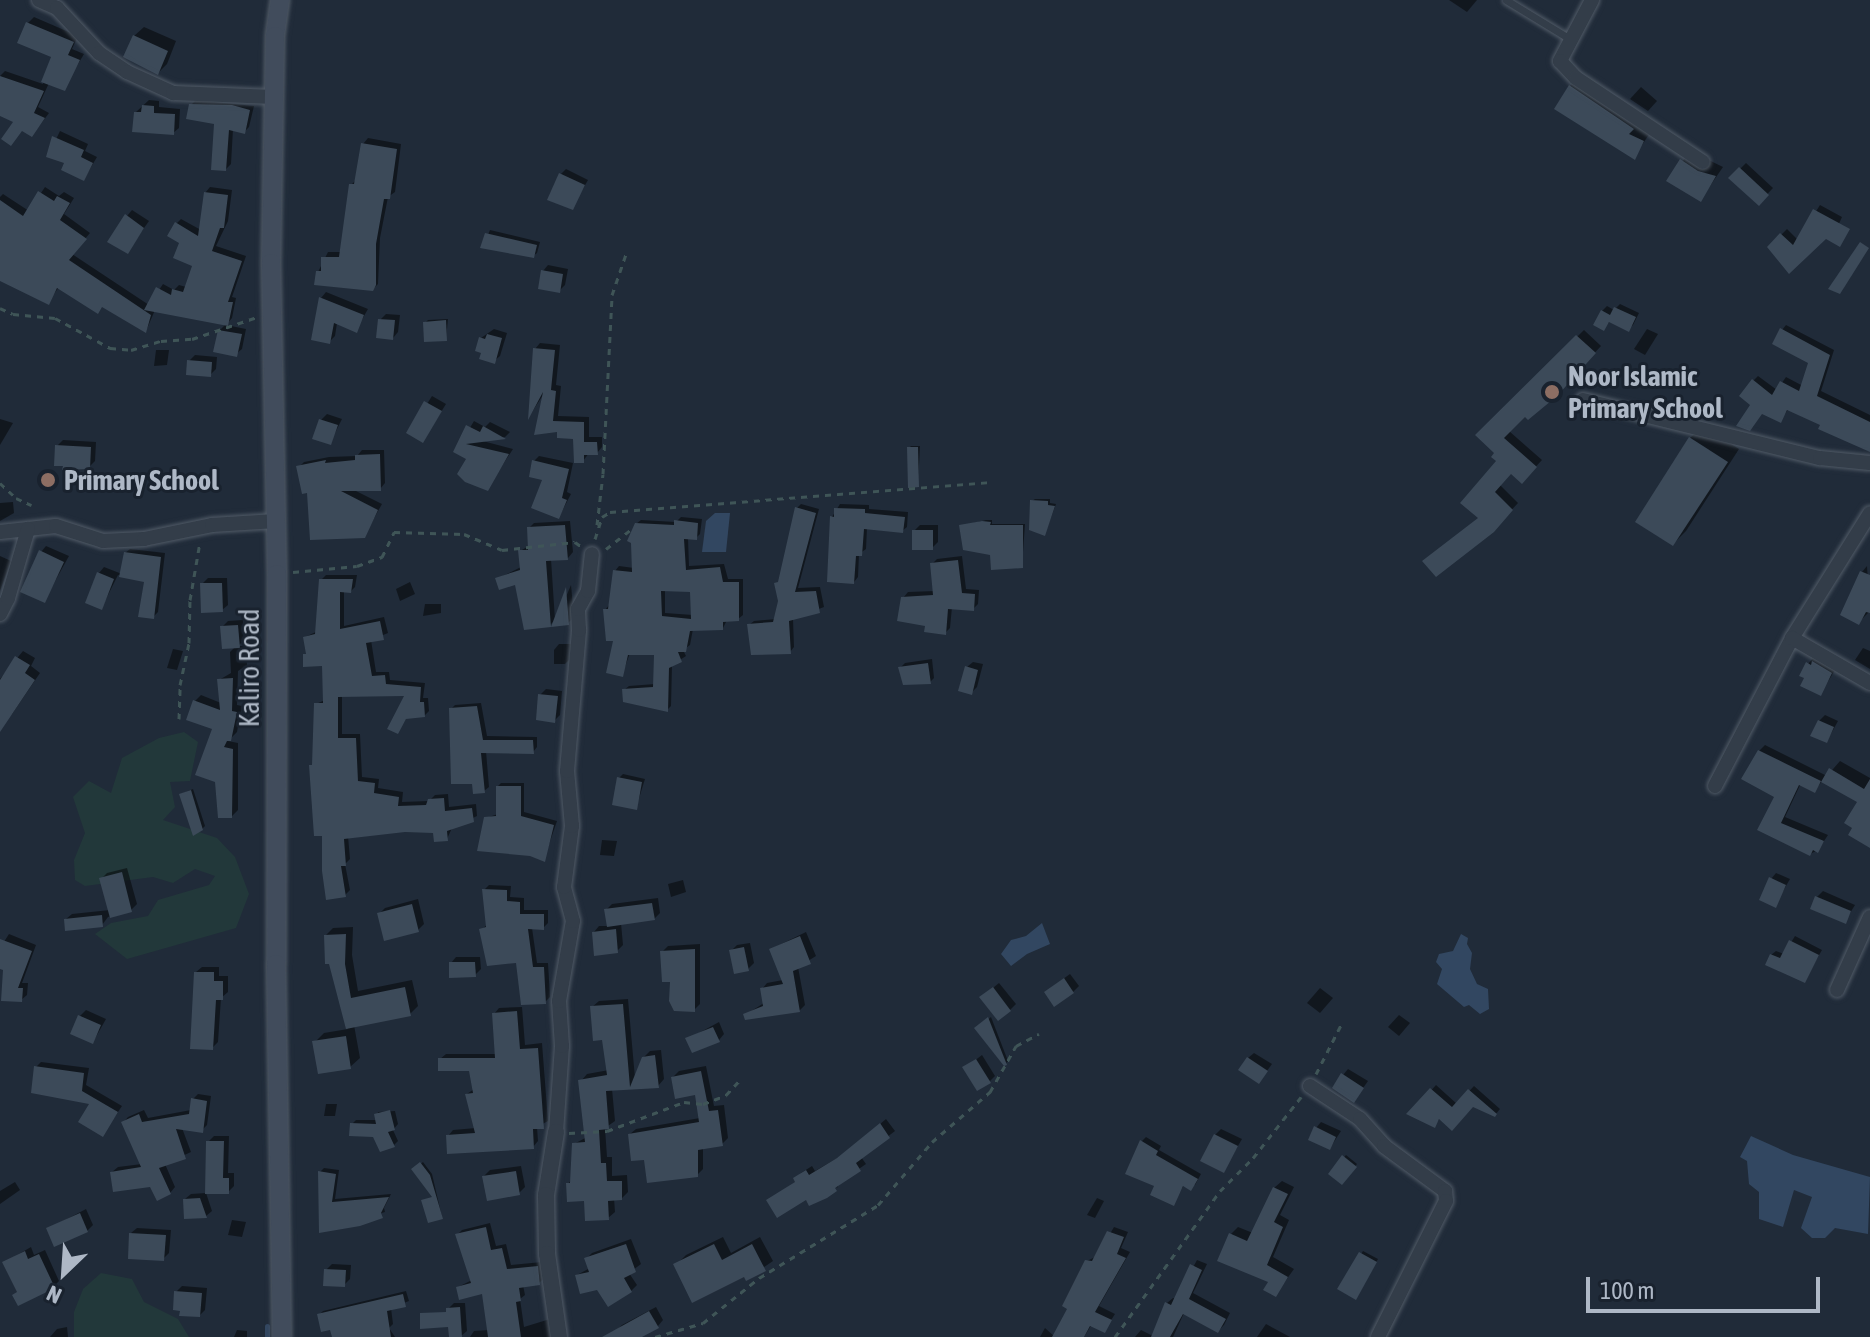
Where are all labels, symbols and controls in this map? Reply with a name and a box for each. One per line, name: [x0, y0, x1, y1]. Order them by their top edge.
place label: Noor Islamic Primary School: [1568, 359, 1723, 425]
marker: Noor Islamic Primary School: [1543, 383, 1561, 401]
place label: Primary School: [64, 463, 219, 497]
marker: Primary School: [39, 471, 57, 489]
street label: Kaliro Road: [232, 609, 266, 727]
north arrow: [24, 1233, 104, 1313]
scale bar: [1590, 1261, 1824, 1311]
text: 100 m: [1600, 1277, 1654, 1304]
text: N: [42, 1280, 65, 1309]

